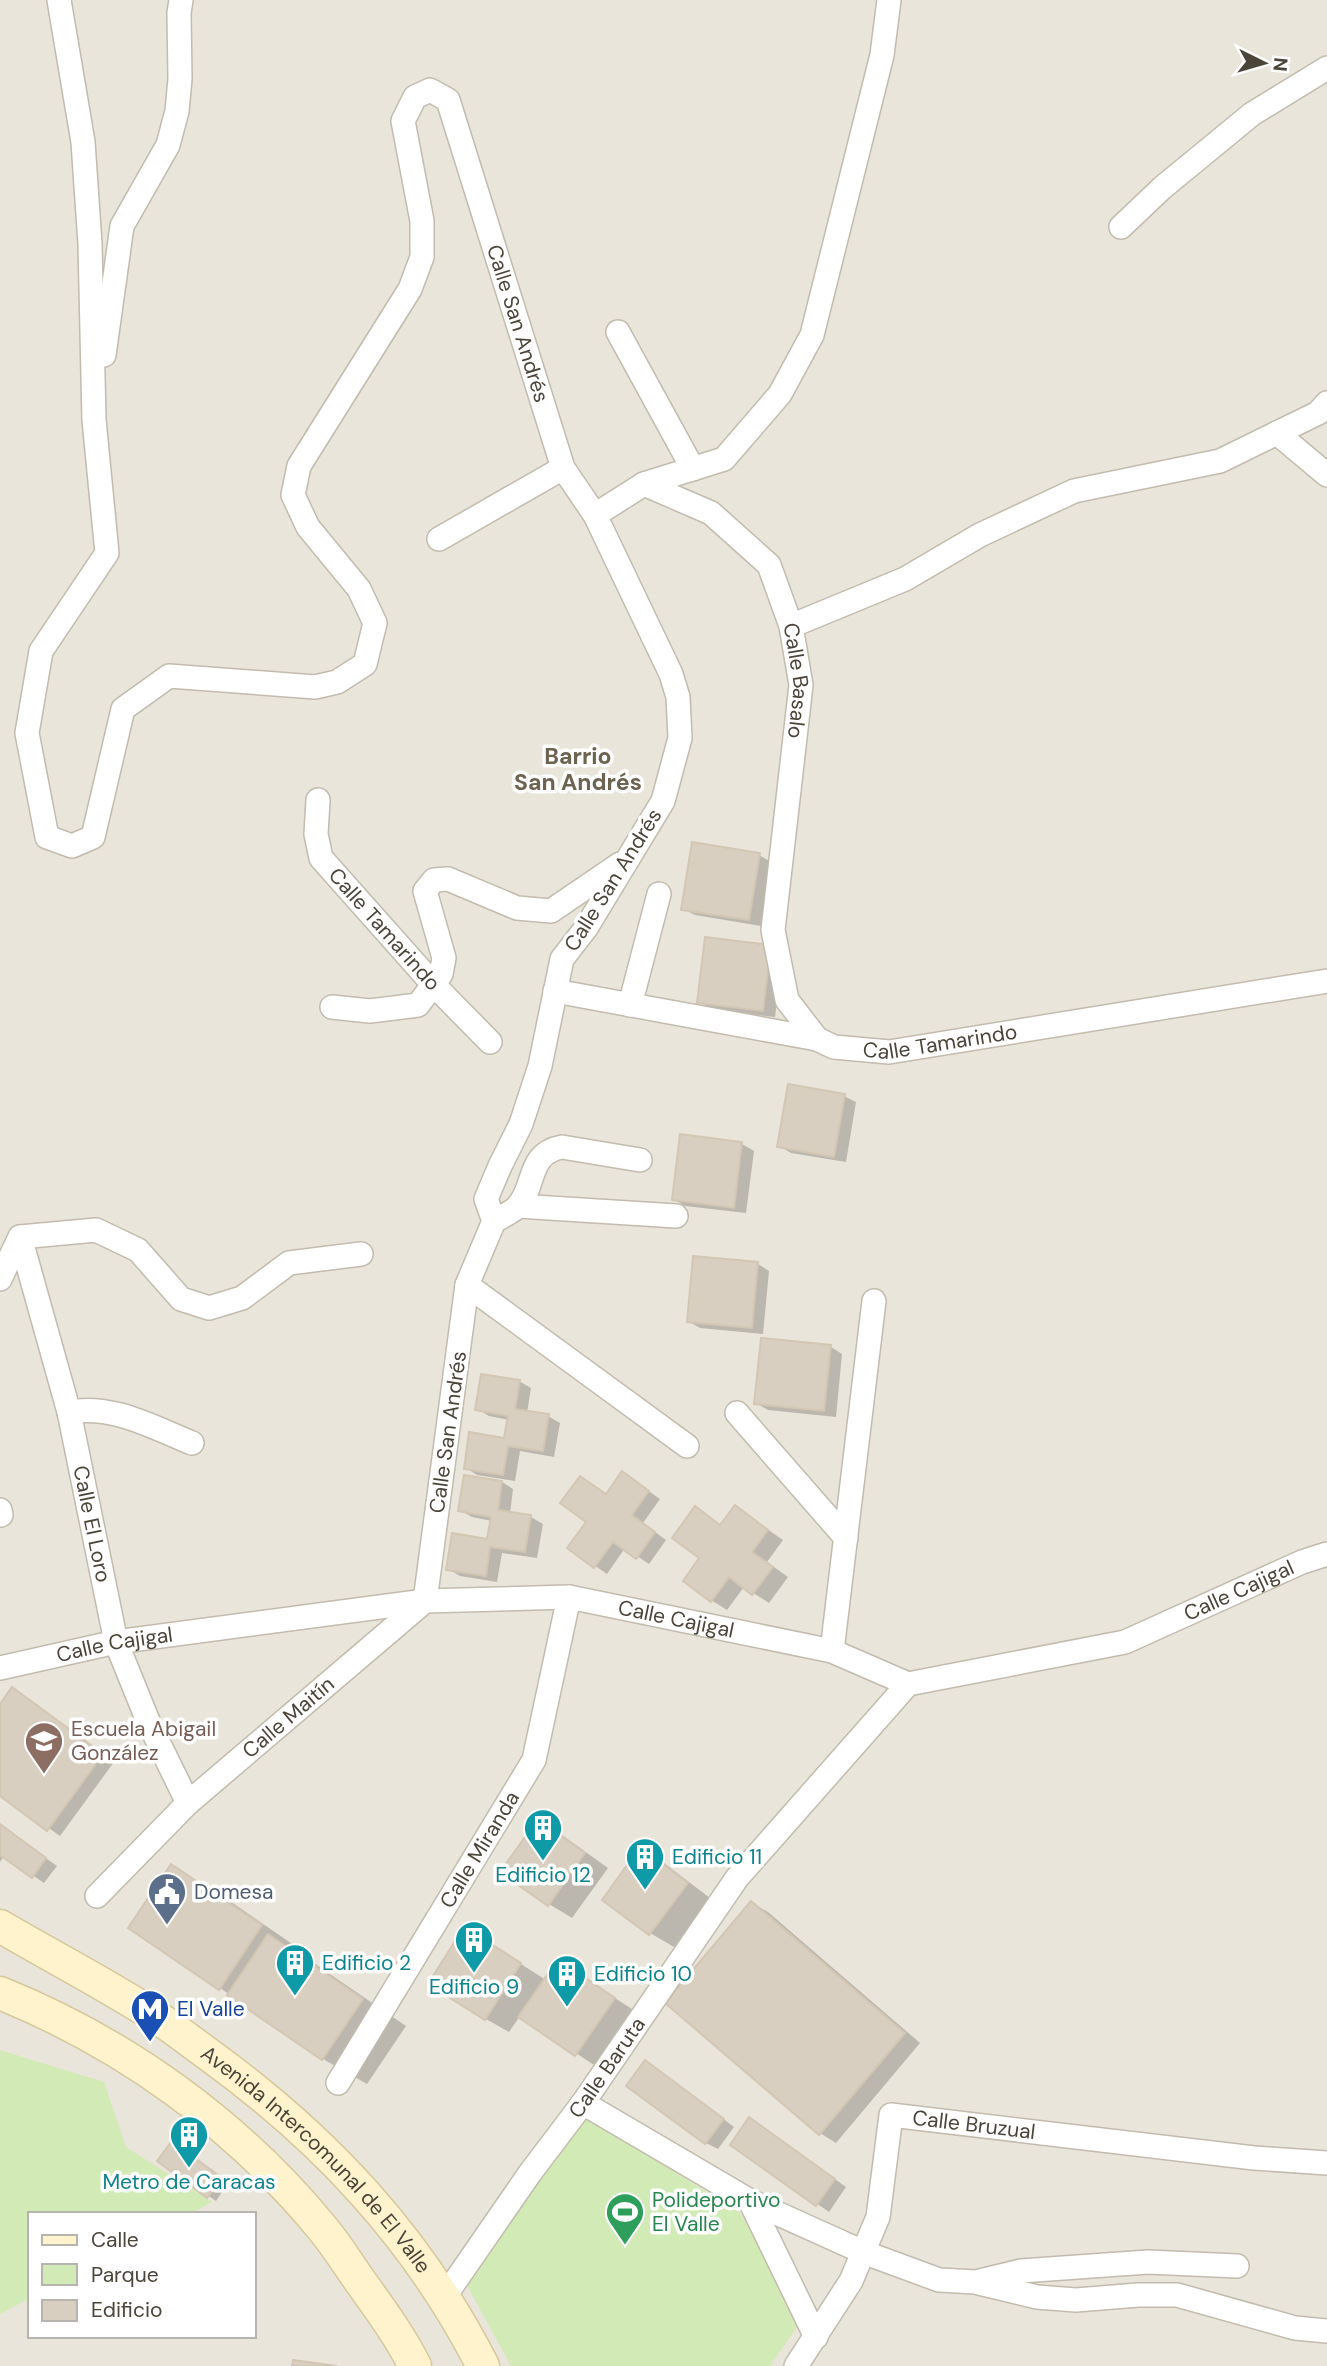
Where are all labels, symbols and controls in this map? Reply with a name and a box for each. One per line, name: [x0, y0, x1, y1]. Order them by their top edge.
north arrow: [1229, 28, 1299, 98]
text: N: [1267, 56, 1293, 72]
street label: Calle San Andrés: [480, 241, 556, 406]
street label: Calle Basalo: [777, 621, 815, 740]
district label: Barrio San Andrés: [514, 741, 642, 797]
street label: Calle San Andrés: [558, 803, 668, 957]
street label: Calle Tamarindo: [322, 862, 447, 997]
street label: Calle Tamarindo: [862, 1017, 1019, 1066]
street label: Calle San Andrés: [423, 1349, 473, 1515]
street label: Calle El Loro: [66, 1463, 117, 1585]
street label: Calle Cajigal: [1179, 1553, 1298, 1628]
street label: Calle Cajigal: [616, 1593, 737, 1645]
street label: Calle Cajigal: [54, 1621, 174, 1669]
street label: Calle Maitín: [236, 1670, 340, 1765]
place label: Escuela Abigail González: [71, 1715, 216, 1767]
school or university icon: Escuela Abigail González: [23, 1720, 65, 1775]
street label: Calle Miranda: [433, 1786, 526, 1913]
building icon: Edificio 12: [522, 1807, 564, 1862]
building icon: Edificio 11: [624, 1836, 666, 1891]
place label: Edificio 11: [672, 1843, 762, 1871]
place label: Edificio 12: [495, 1861, 591, 1889]
public building icon: Domesa: [146, 1871, 188, 1926]
place label: Domesa: [194, 1878, 274, 1906]
building icon: Edificio 9: [453, 1919, 495, 1974]
building icon: Edificio 2: [274, 1942, 316, 1997]
place label: Edificio 2: [322, 1949, 411, 1977]
building icon: Edificio 10: [546, 1953, 588, 2008]
place label: Edificio 10: [594, 1960, 692, 1988]
place label: Edificio 9: [429, 1973, 519, 2001]
metro station icon: El Valle: [129, 1988, 171, 2043]
place label: El Valle: [177, 1995, 245, 2023]
street label: Calle Baruta: [562, 2012, 652, 2124]
street label: Avenida Intercomunal de El Valle: [195, 2039, 437, 2279]
street label: Calle Bruzual: [911, 2104, 1037, 2146]
building icon: Metro de Caracas: [168, 2114, 210, 2169]
place label: Metro de Caracas: [102, 2168, 276, 2196]
place label: Polideportivo El Valle: [652, 2186, 780, 2238]
sports icon: Polideportivo El Valle: [604, 2191, 646, 2246]
legend: [28, 2212, 256, 2338]
text: Calle: [91, 2226, 139, 2254]
text: Parque: [91, 2261, 159, 2289]
text: Edificio: [91, 2296, 162, 2324]

